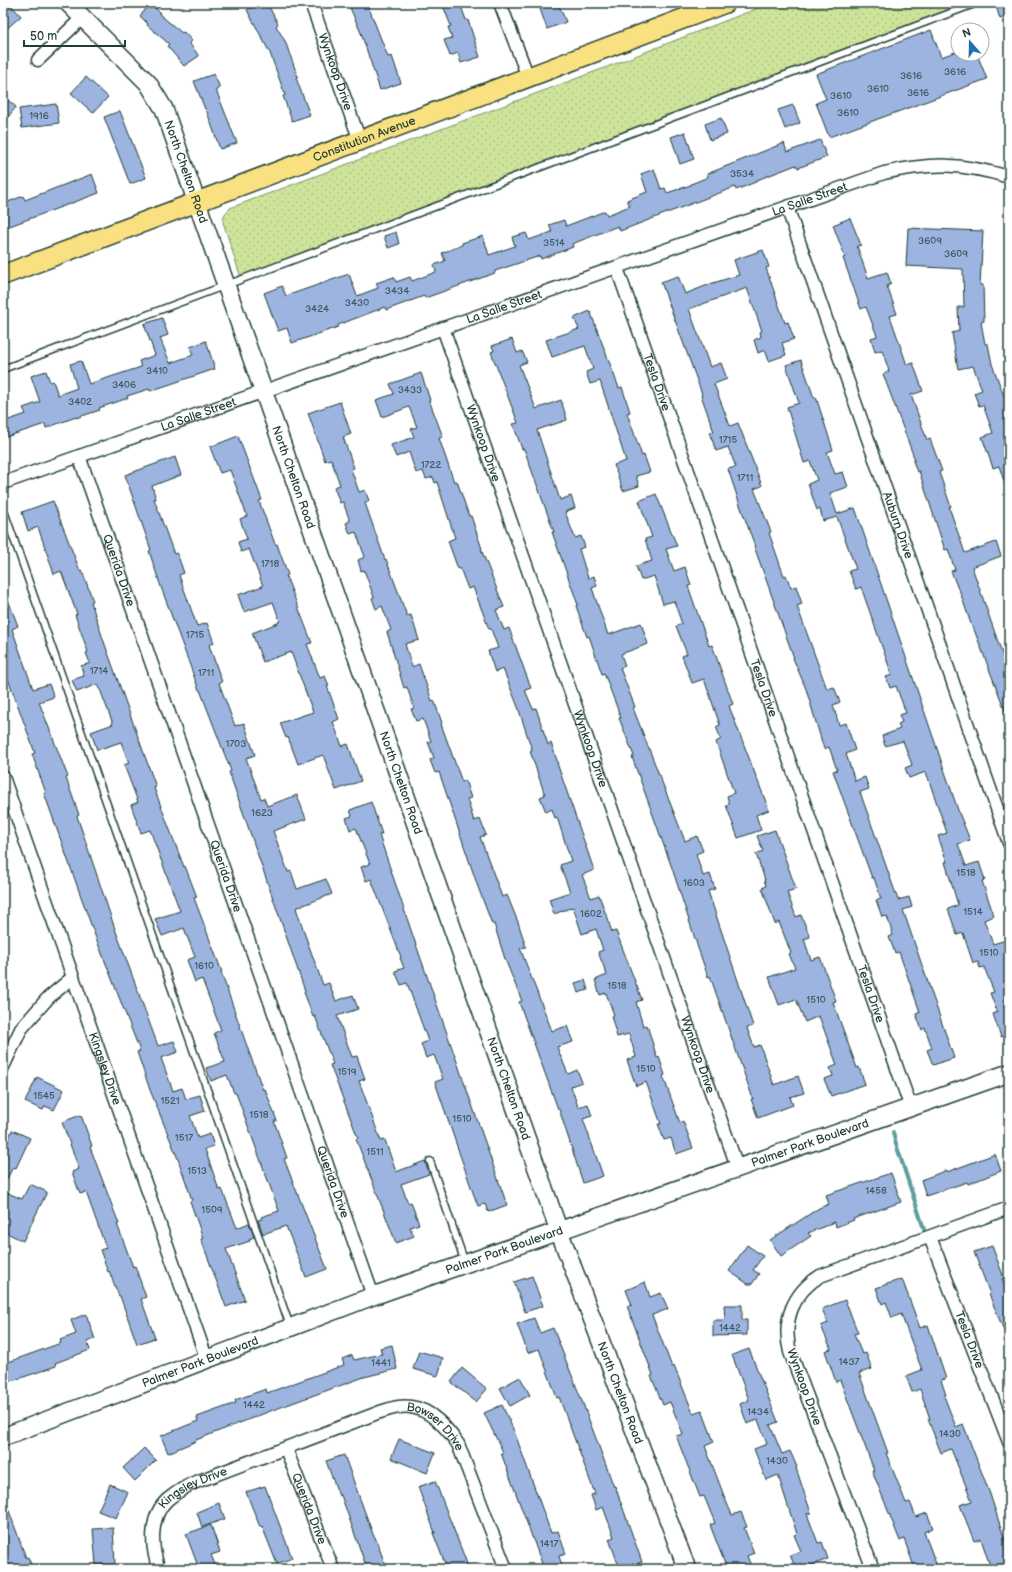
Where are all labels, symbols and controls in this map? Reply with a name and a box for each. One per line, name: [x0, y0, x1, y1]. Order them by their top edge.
scale bar: [24, 22, 125, 48]
north arrow: [950, 22, 990, 62]
text: N: [961, 26, 973, 41]
text: 50 m: [30, 29, 57, 44]
street label: Wynkoop Drive: [315, 31, 356, 112]
house number: 3616: [944, 66, 966, 78]
house number: 3616: [900, 70, 922, 82]
house number: 3610: [867, 83, 889, 95]
house number: 3616: [907, 87, 929, 99]
house number: 3610: [830, 90, 852, 102]
house number: 3610: [837, 107, 859, 119]
house number: 1916: [29, 110, 49, 122]
street label: Constitution Avenue: [311, 113, 418, 165]
street label: North Chelton Road: [161, 118, 211, 225]
house number: 3534: [730, 168, 754, 180]
street label: La Salle Street: [770, 179, 849, 219]
house number: 3609: [918, 235, 942, 247]
house number: 3514: [543, 237, 565, 249]
house number: 3609: [944, 248, 968, 260]
house number: 3434: [385, 285, 409, 297]
street label: La Salle Street: [464, 286, 544, 327]
house number: 3430: [345, 297, 369, 309]
house number: 3424: [305, 303, 329, 315]
street label: Tesla Drive: [640, 351, 674, 413]
house number: 3410: [146, 365, 168, 377]
house number: 3406: [112, 379, 136, 391]
house number: 3433: [398, 384, 422, 396]
street label: La Salle Street: [159, 394, 238, 434]
house number: 3402: [68, 396, 92, 408]
street label: Wynkoop Drive: [463, 402, 504, 484]
street label: North Chelton Road: [269, 424, 319, 531]
house number: 1715: [719, 434, 737, 446]
house number: 1722: [421, 459, 441, 471]
house number: 1711: [737, 472, 753, 484]
street label: Auburn Drive: [879, 490, 917, 561]
street label: Querida Drive: [99, 532, 139, 608]
house number: 1718: [261, 558, 279, 570]
house number: 1715: [186, 629, 204, 641]
street label: Tesla Drive: [747, 657, 781, 719]
house number: 1714: [90, 665, 108, 677]
house number: 1711: [198, 667, 214, 679]
street label: Wynkoop Drive: [570, 708, 611, 789]
street label: North Chelton Road: [376, 729, 426, 836]
house number: 1703: [226, 738, 246, 750]
house number: 1623: [251, 807, 273, 819]
street label: Querida Drive: [206, 838, 246, 914]
house number: 1518: [956, 867, 976, 879]
house number: 1603: [683, 877, 705, 889]
house number: 1514: [963, 906, 983, 918]
house number: 1602: [580, 908, 602, 920]
house number: 1510: [979, 947, 999, 959]
house number: 1610: [194, 960, 214, 972]
street label: Tesla Drive: [854, 963, 888, 1025]
house number: 1518: [607, 980, 627, 992]
house number: 1510: [806, 994, 826, 1006]
street label: Wynkoop Drive: [677, 1014, 718, 1095]
street label: Kingsley Drive: [85, 1030, 125, 1107]
street label: North Chelton Road: [484, 1035, 534, 1142]
house number: 1510: [636, 1063, 656, 1075]
house number: 1519: [337, 1066, 357, 1078]
house number: 1545: [33, 1090, 55, 1102]
house number: 1521: [160, 1095, 180, 1107]
house number: 1518: [249, 1109, 269, 1121]
house number: 1510: [452, 1113, 472, 1125]
street label: Palmer Park Boulevard: [749, 1115, 871, 1170]
house number: 1517: [175, 1132, 193, 1144]
street label: Querida Drive: [313, 1144, 353, 1220]
house number: 1511: [366, 1146, 384, 1158]
house number: 1513: [187, 1165, 207, 1177]
house number: 1458: [865, 1185, 887, 1197]
house number: 1509: [201, 1204, 223, 1216]
street label: Palmer Park Boulevard: [444, 1222, 565, 1277]
street label: Tesla Drive: [952, 1309, 987, 1370]
house number: 1442: [719, 1322, 741, 1334]
street label: Palmer Park Boulevard: [140, 1333, 261, 1391]
street label: North Chelton Road: [594, 1339, 646, 1446]
street label: Wynkoop Drive: [783, 1347, 825, 1427]
house number: 1437: [838, 1356, 860, 1368]
house number: 1441: [371, 1357, 391, 1369]
house number: 1442: [243, 1399, 265, 1411]
street label: Bowser Drive: [406, 1399, 467, 1453]
house number: 1434: [747, 1406, 769, 1418]
house number: 1430: [939, 1428, 961, 1440]
house number: 1430: [766, 1455, 788, 1467]
street label: Kingsley Drive: [155, 1464, 229, 1512]
street label: Querida Drive: [289, 1471, 330, 1546]
house number: 1417: [540, 1538, 558, 1550]

